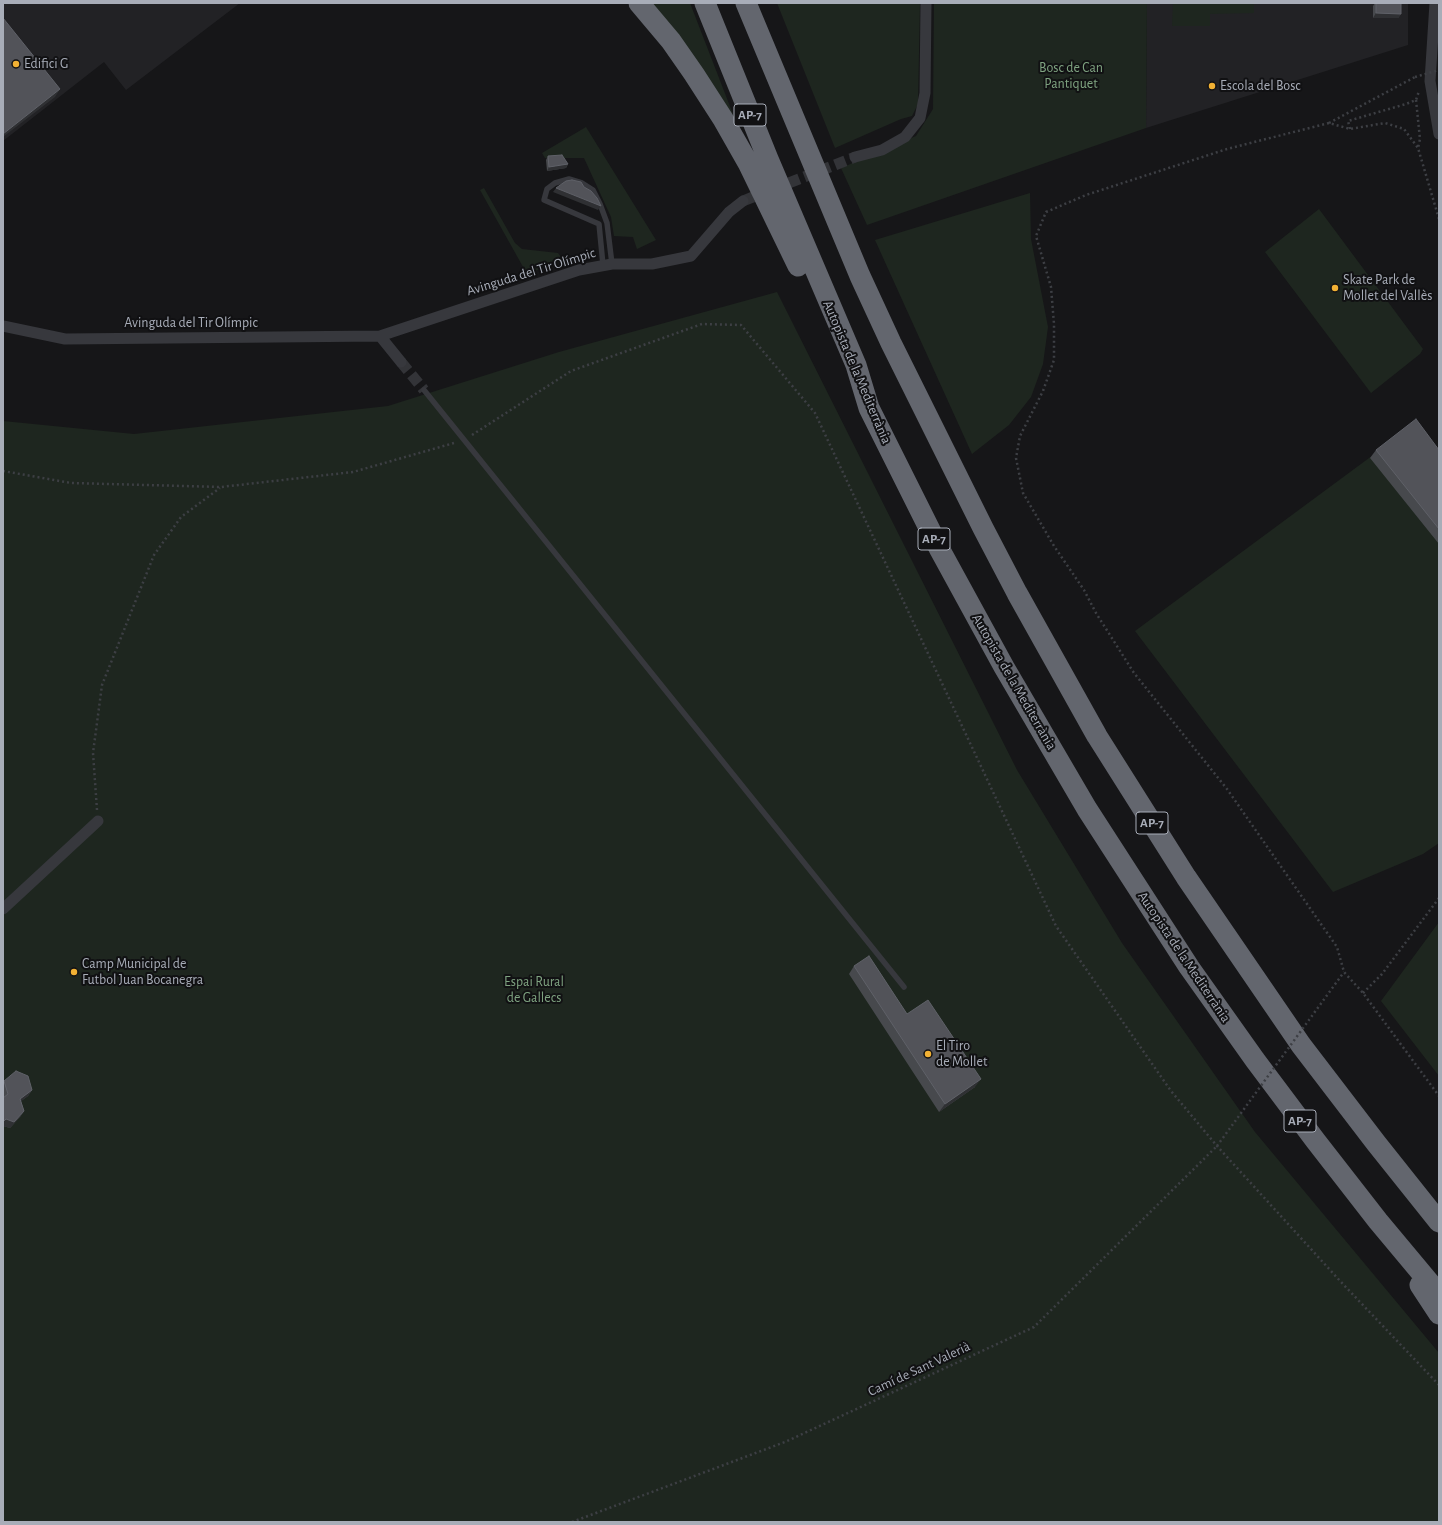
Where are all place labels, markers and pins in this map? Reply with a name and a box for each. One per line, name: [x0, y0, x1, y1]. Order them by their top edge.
place label: Edifici G: [24, 56, 68, 72]
marker: Edifici G: [11, 59, 21, 69]
place label: Escola del Bosc: [1220, 78, 1301, 94]
marker: Escola del Bosc: [1207, 81, 1217, 91]
place label: Skate Park de Mollet del Vallès: [1343, 272, 1432, 304]
marker: Skate Park de Mollet del Vallès: [1330, 283, 1340, 293]
place label: Camp Municipal de Futbol Juan Bocanegra: [82, 956, 203, 988]
marker: Camp Municipal de Futbol Juan Bocanegra: [69, 967, 79, 977]
place label: El Tiro de Mollet: [936, 1038, 987, 1070]
marker: El Tiro de Mollet: [923, 1049, 933, 1059]

